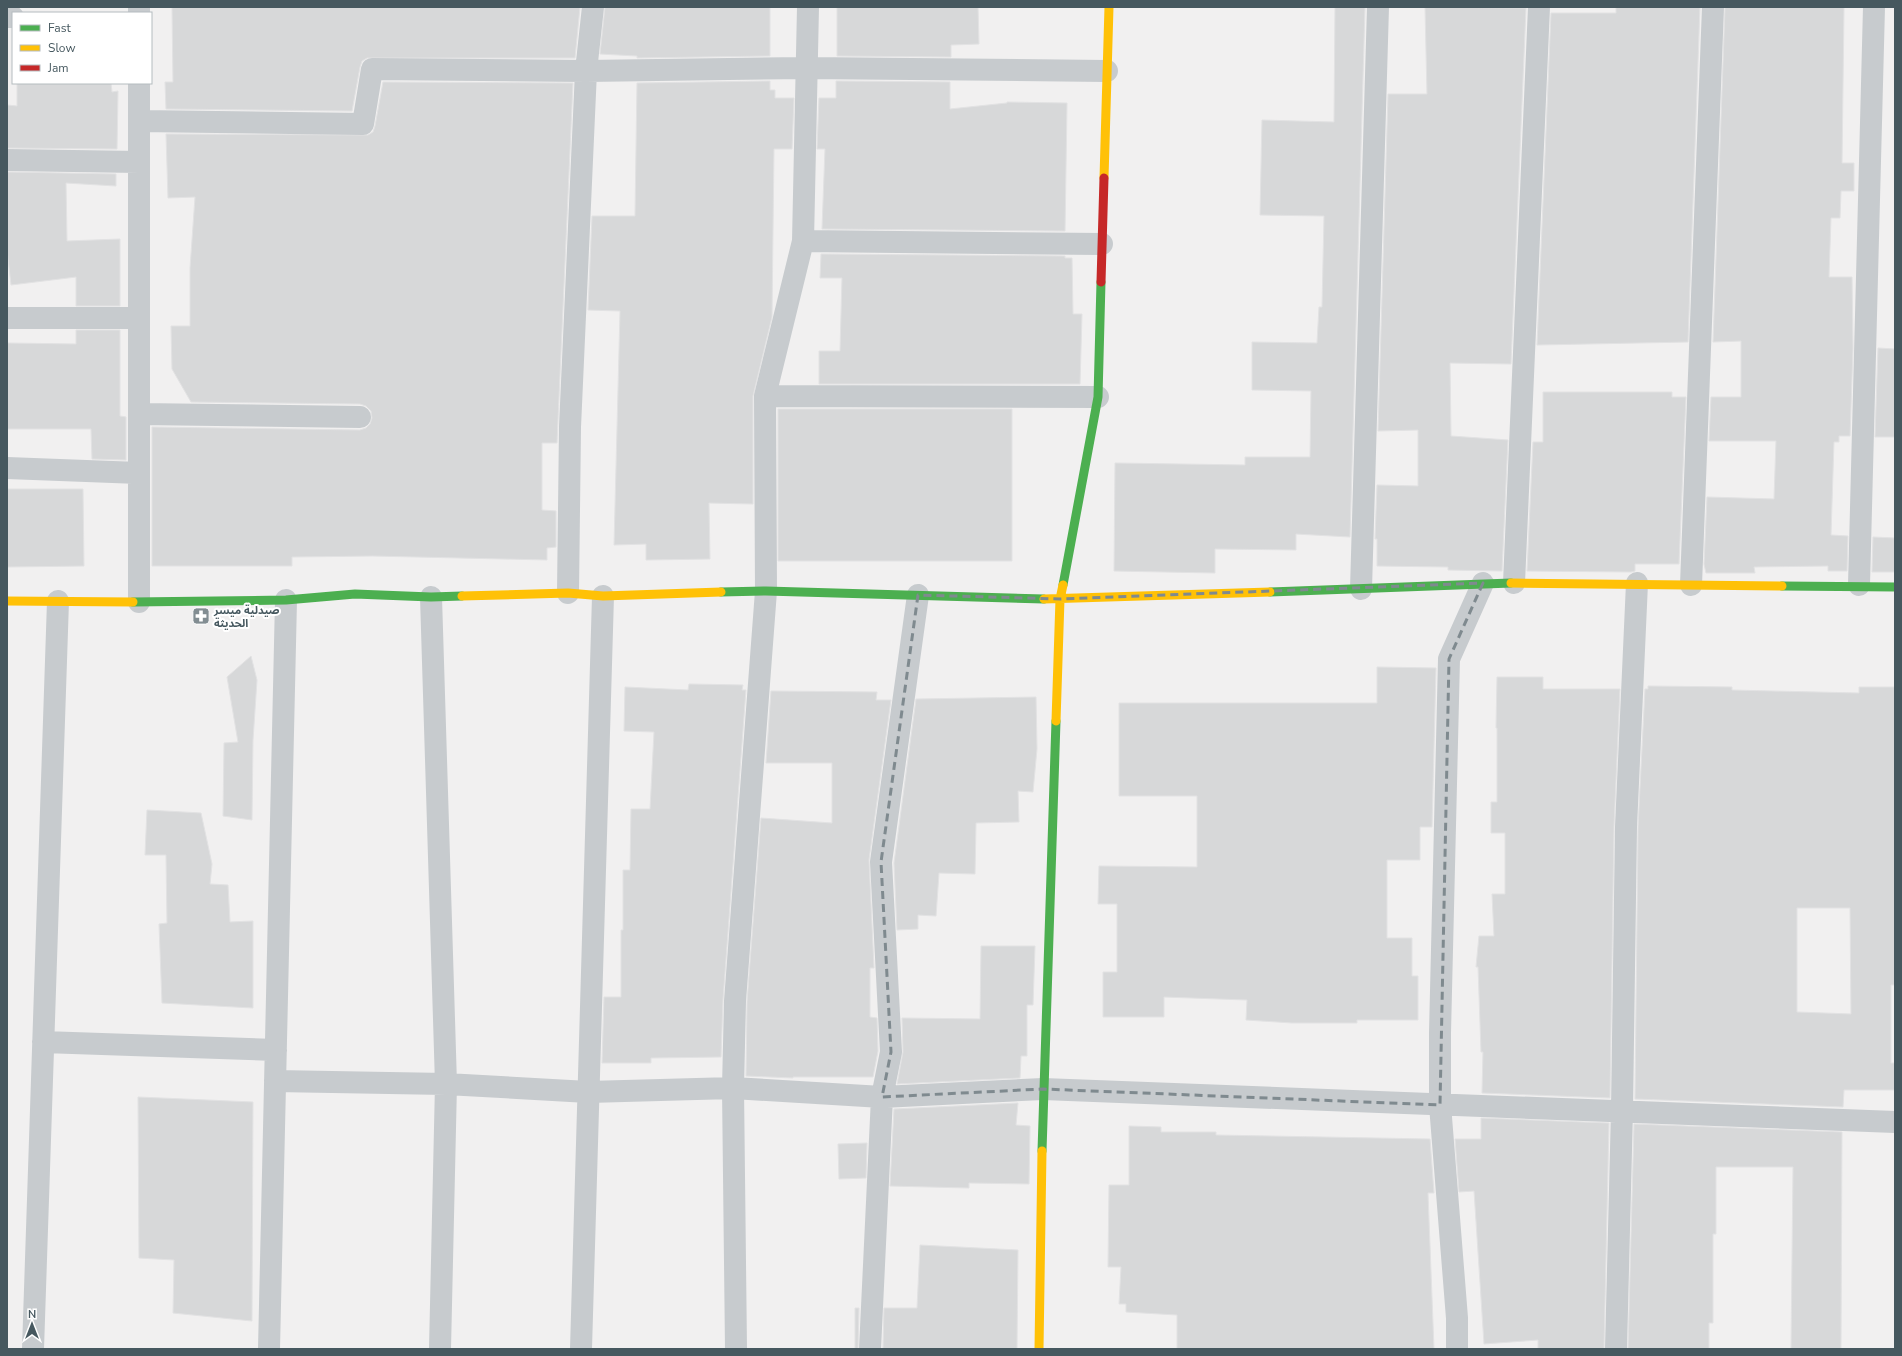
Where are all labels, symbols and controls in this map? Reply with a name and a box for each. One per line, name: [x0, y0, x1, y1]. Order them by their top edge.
legend: [12, 12, 152, 84]
text: Fast: [48, 20, 71, 36]
text: Slow: [48, 40, 76, 56]
text: Jam: [47, 60, 69, 76]
place label: صيدلية ميسر الحديثة: [213, 603, 280, 631]
pharmacy icon: صيدلية ميسر الحديثة: [191, 606, 211, 626]
north arrow: [12, 1304, 52, 1344]
text: N: [28, 1307, 36, 1322]

